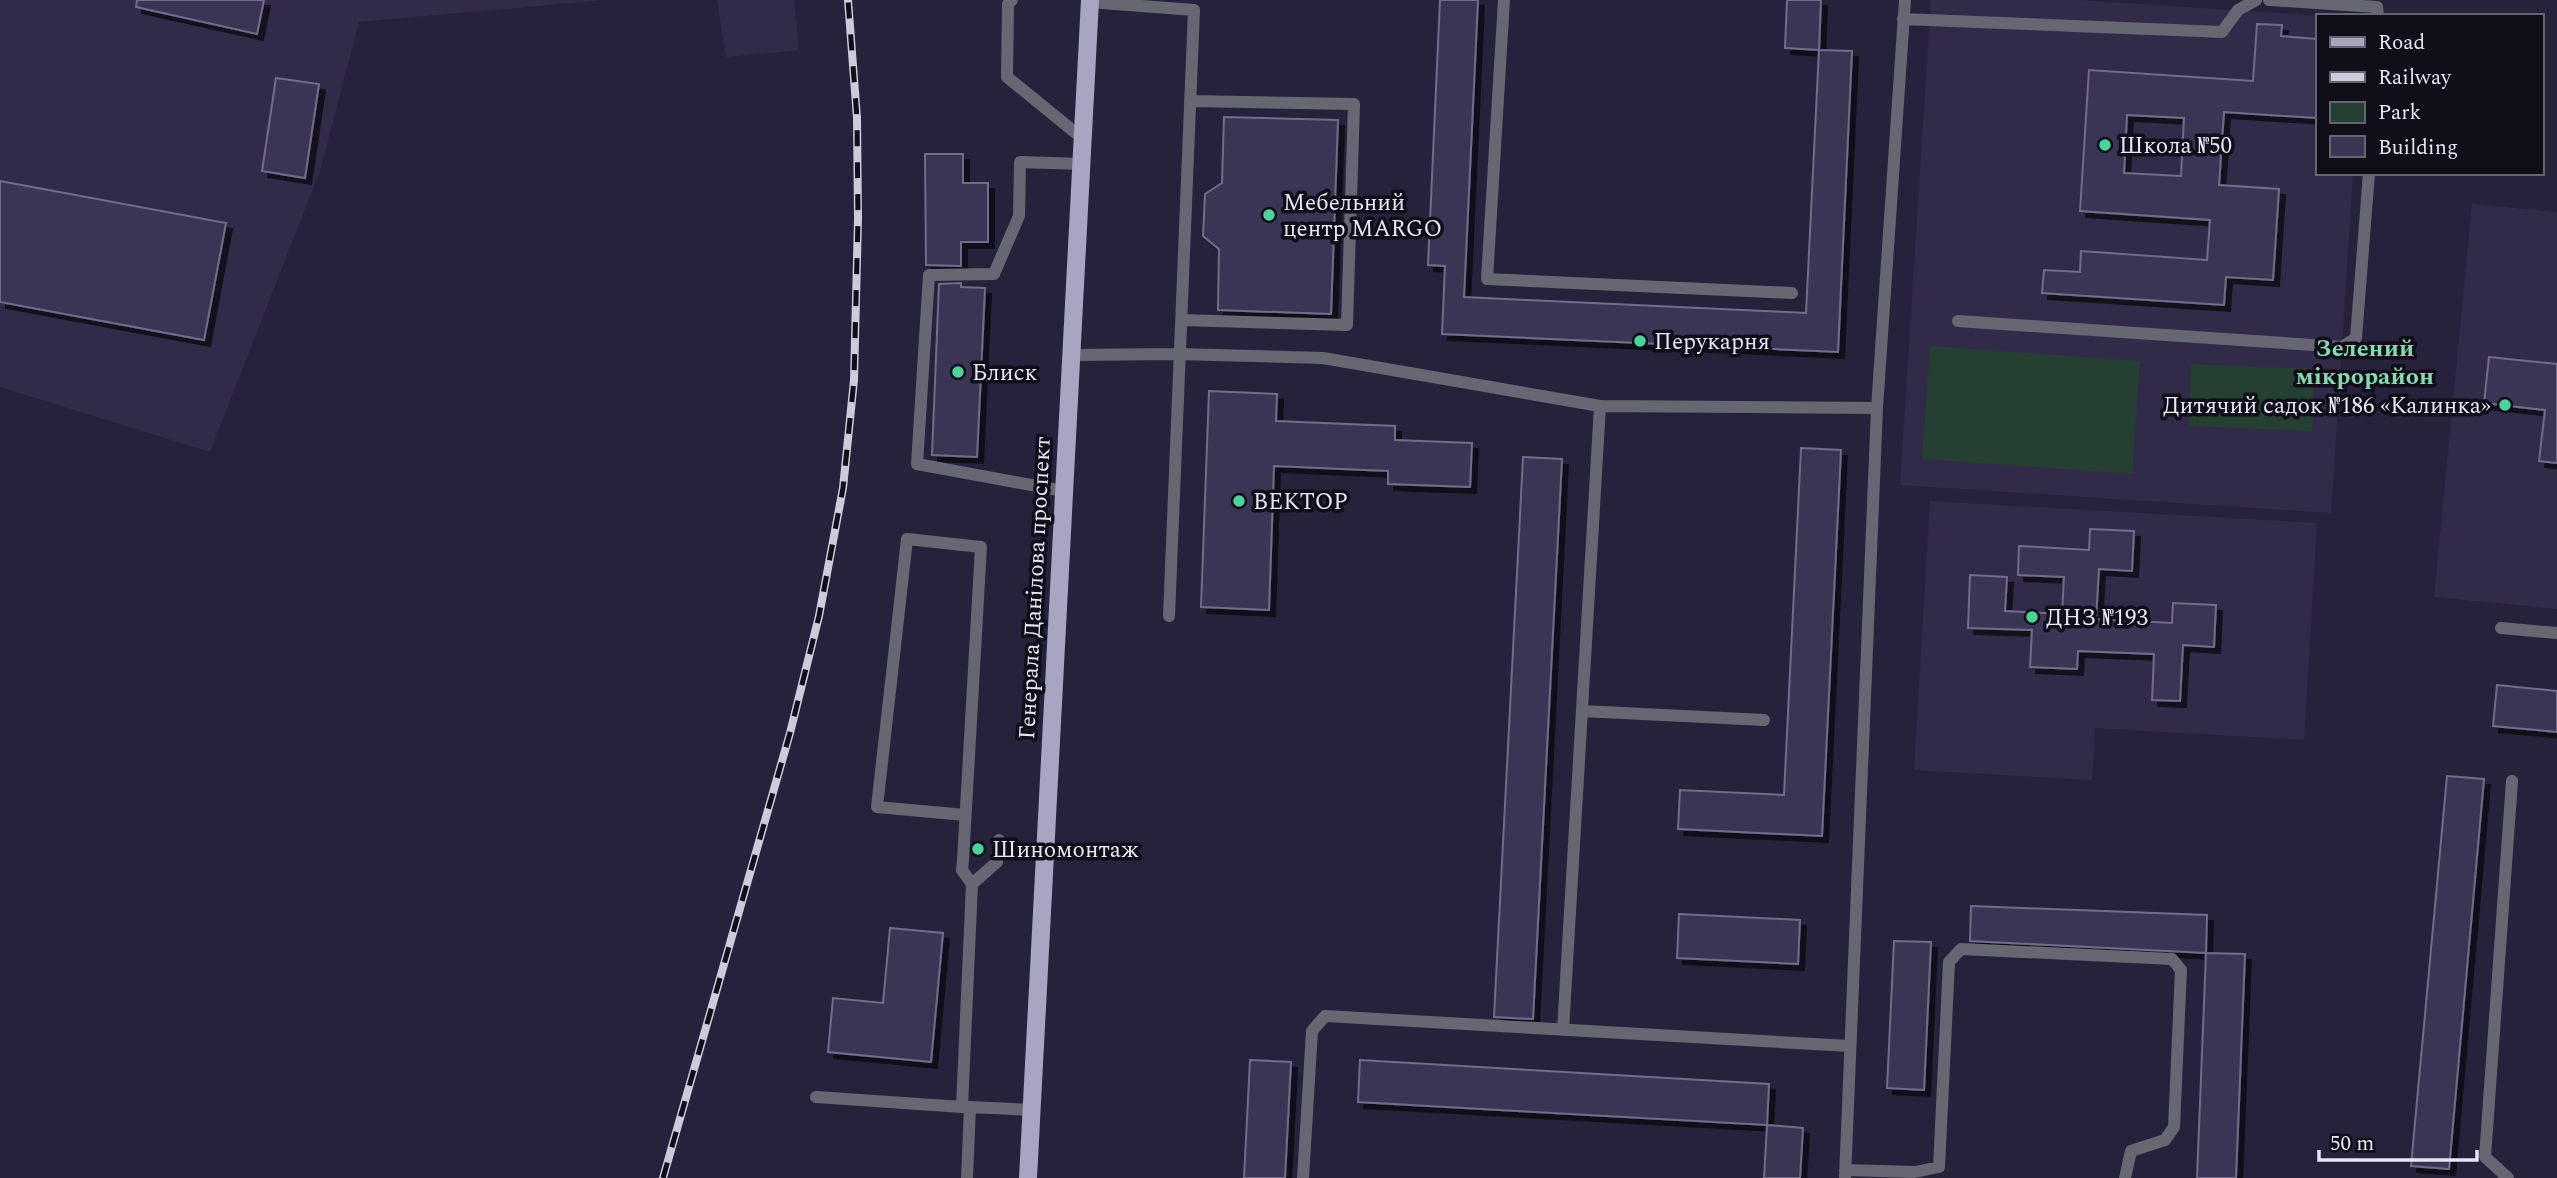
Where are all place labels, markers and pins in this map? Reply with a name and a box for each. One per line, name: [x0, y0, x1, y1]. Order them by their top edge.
place label: Школа №50: [2119, 129, 2232, 164]
marker: Школа №50: [2097, 137, 2113, 153]
place label: Мебельний центр MARGO: [1283, 186, 1442, 247]
marker: Мебельний центр MARGO: [1261, 207, 1277, 223]
place label: Перукарня: [1654, 325, 1770, 360]
marker: Перукарня: [1632, 333, 1648, 349]
place label: Блиск: [972, 356, 1038, 391]
marker: Блиск: [950, 364, 966, 380]
place label: Дитячий садок №186 «Калинка»: [2163, 389, 2491, 424]
marker: Дитячий садок №186 «Калинка»: [2497, 397, 2513, 413]
place label: ВЕКТОР: [1253, 485, 1348, 520]
marker: ВЕКТОР: [1231, 493, 1247, 509]
place label: ДНЗ №193: [2046, 601, 2148, 636]
marker: ДНЗ №193: [2024, 609, 2040, 625]
place label: Шиномонтаж: [992, 833, 1139, 868]
marker: Шиномонтаж: [970, 841, 986, 857]

